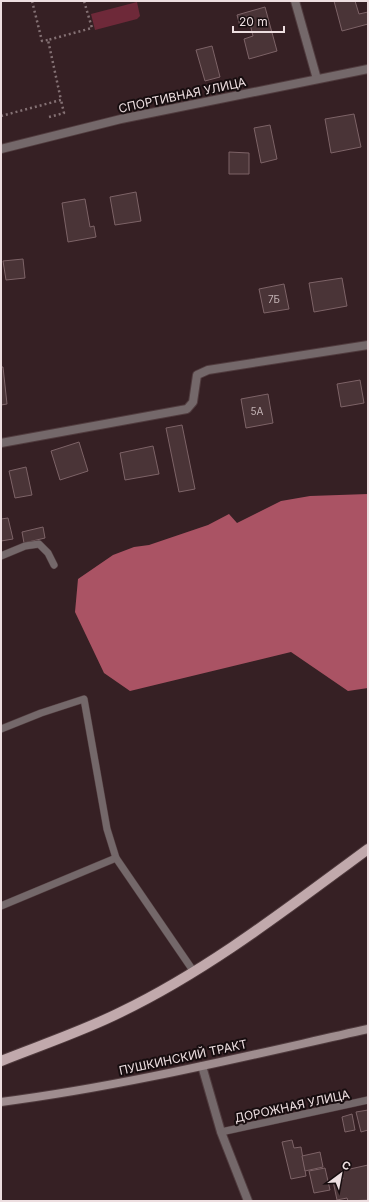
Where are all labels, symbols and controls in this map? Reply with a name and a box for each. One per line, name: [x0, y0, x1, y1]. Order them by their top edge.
scale bar: [233, 8, 284, 34]
text: 20 m: [239, 14, 268, 29]
street label: СПОРТИВНАЯ УЛИЦА: [117, 74, 247, 116]
house number: 7Б: [268, 293, 280, 305]
house number: 5А: [251, 405, 264, 417]
street label: ПУШКИНСКИЙ ТРАКТ: [117, 1036, 249, 1078]
street label: ДОРОЖНАЯ УЛИЦА: [233, 1086, 351, 1126]
north arrow: [321, 1154, 361, 1194]
text: С: [339, 1157, 353, 1174]

